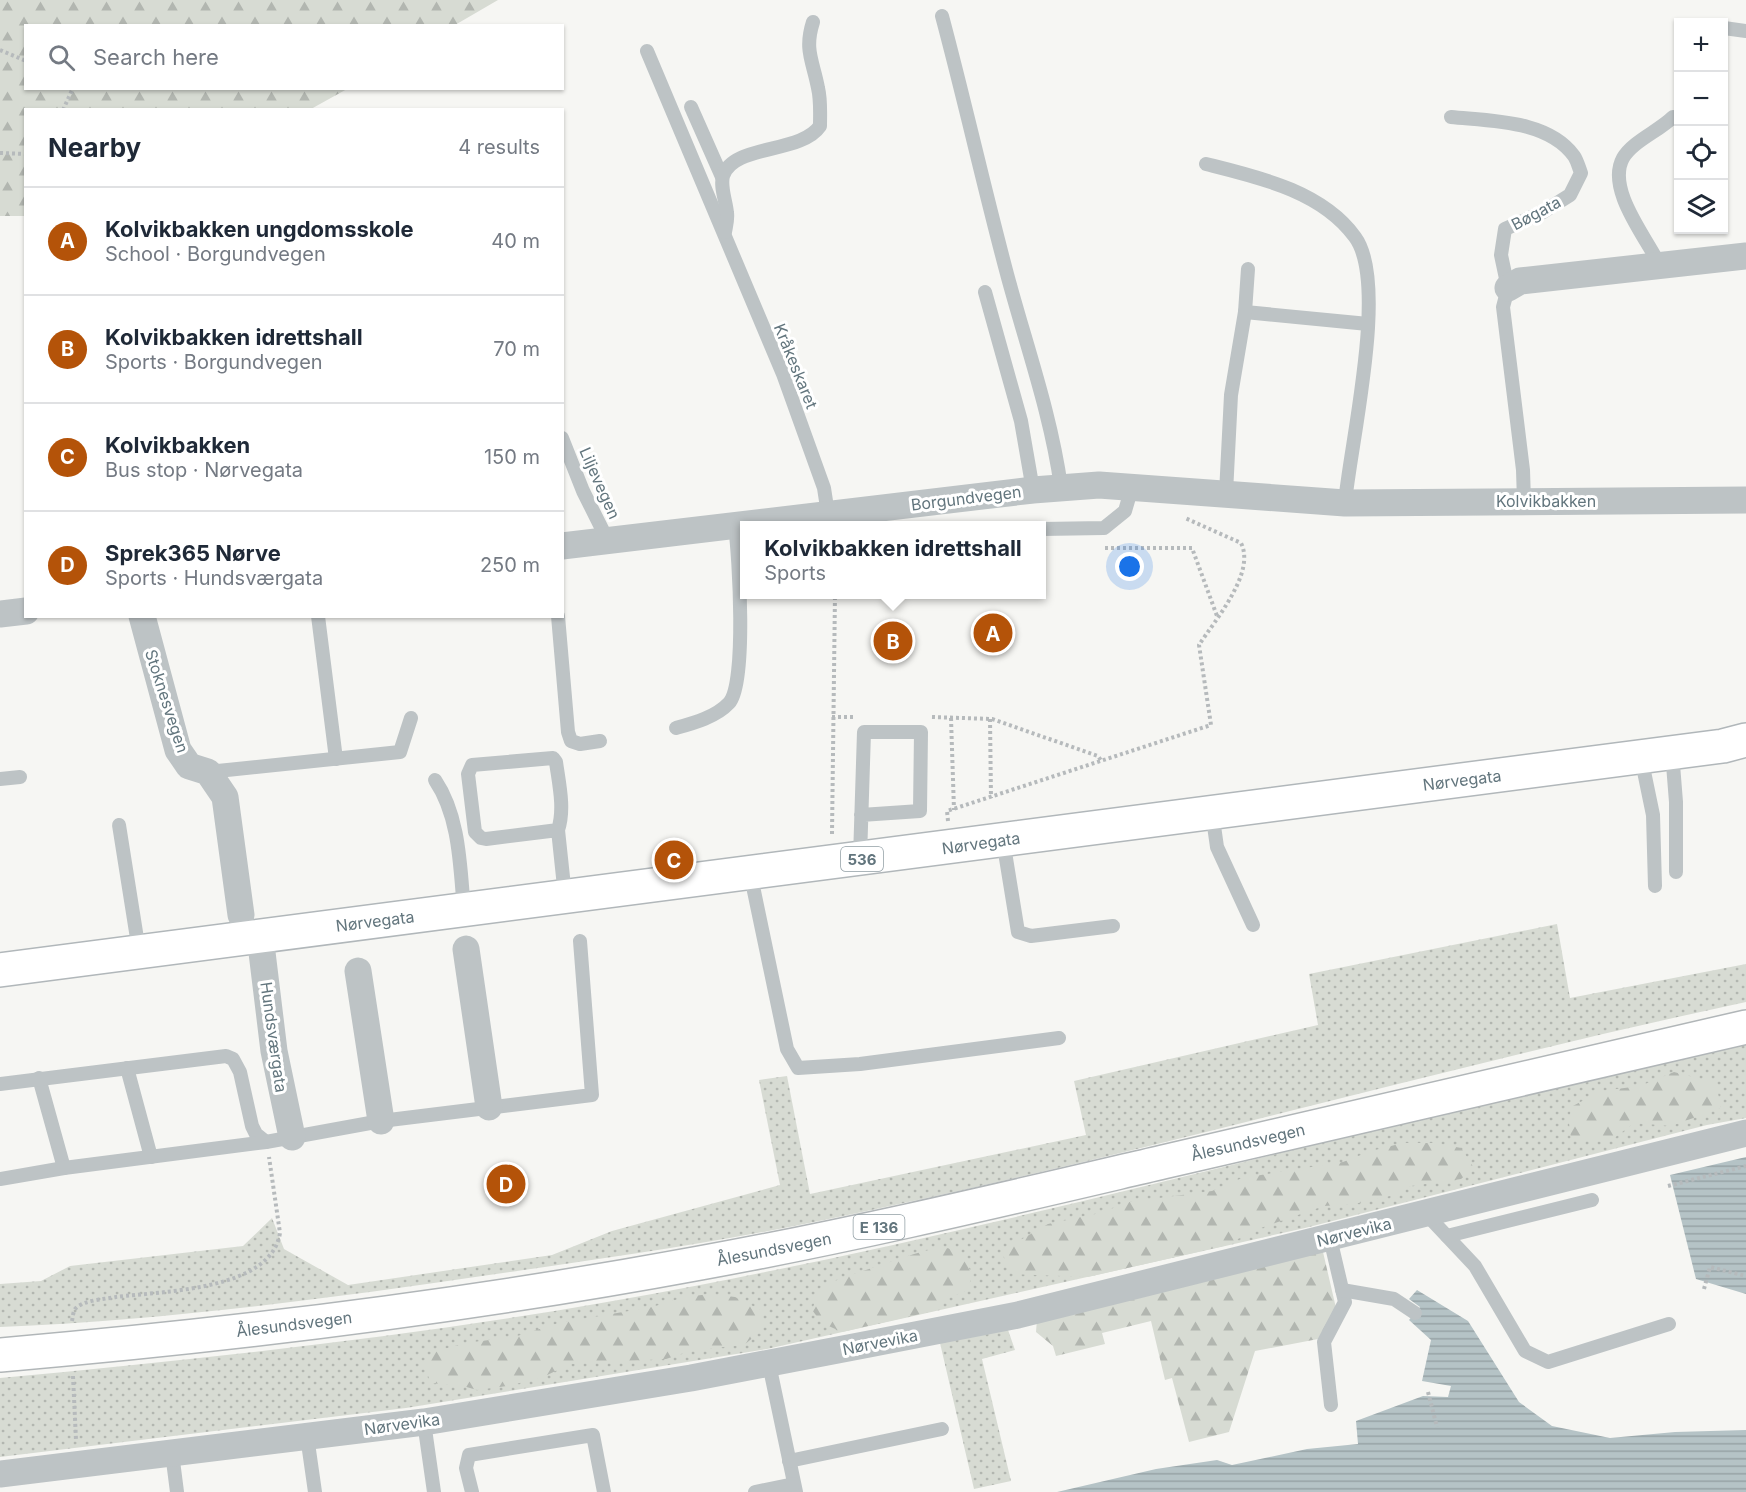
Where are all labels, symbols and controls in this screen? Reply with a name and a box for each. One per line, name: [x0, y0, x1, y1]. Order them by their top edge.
map controls: [1674, 18, 1728, 234]
button: +: [1674, 18, 1728, 72]
search box: [24, 24, 564, 90]
icon: search: [45, 41, 78, 74]
text: Search here: [93, 44, 219, 70]
button: −: [1674, 72, 1728, 126]
button: locate: [1674, 126, 1728, 180]
text: Nearby: [48, 132, 141, 163]
text: 4 results: [458, 135, 540, 159]
button: layers: [1674, 180, 1728, 234]
street label: Bøgata: [1508, 192, 1564, 234]
text: Kolvikbakken ungdomsskole: [105, 216, 414, 242]
text: A: [60, 229, 75, 253]
text: 40 m: [491, 229, 540, 253]
text: School · Borgundvegen: [105, 242, 326, 266]
street label: Kråkeskaret: [770, 321, 822, 411]
text: Kolvikbakken idrettshall: [105, 324, 363, 350]
text: B: [61, 337, 74, 361]
text: 70 m: [493, 337, 540, 361]
text: Sports · Borgundvegen: [105, 350, 323, 374]
text: Kolvikbakken: [105, 432, 250, 458]
street label: Liljevegen: [575, 444, 625, 522]
text: C: [60, 445, 75, 469]
text: 150 m: [484, 445, 540, 469]
text: Bus stop · Nørvegata: [105, 458, 303, 482]
street label: Borgundvegen: [910, 481, 1022, 515]
street label: Kolvikbakken: [1496, 491, 1596, 511]
popup: [740, 521, 1046, 599]
text: Kolvikbakken idrettshall: [764, 535, 1022, 561]
text: Sprek365 Nørve: [105, 540, 281, 566]
your location: [1115, 552, 1144, 581]
text: D: [60, 553, 75, 577]
text: 250 m: [480, 553, 540, 577]
text: Sports: [764, 561, 826, 585]
text: Sports · Hundsværgata: [105, 566, 323, 590]
pin: A: [974, 610, 1012, 656]
pin: B: [874, 618, 912, 664]
street label: Stoknesvegen: [141, 647, 193, 755]
street label: Nørvegata: [1422, 765, 1502, 795]
street label: Nørvegata: [940, 828, 1022, 858]
pin: C: [654, 838, 694, 882]
road number: 536: [841, 847, 883, 871]
street label: Nørvegata: [335, 906, 415, 936]
street label: Hundsværgata: [256, 980, 292, 1094]
street label: Ålesundsvegen: [1189, 1119, 1307, 1165]
pin: D: [486, 1162, 526, 1206]
street label: Nørvevika: [1315, 1213, 1393, 1251]
road number: E 136: [854, 1215, 904, 1239]
street label: Ålesundsvegen: [715, 1228, 833, 1270]
street label: Ålesundsvegen: [235, 1307, 353, 1341]
street label: Nørvevika: [841, 1325, 919, 1359]
street label: Nørvevika: [363, 1409, 441, 1439]

